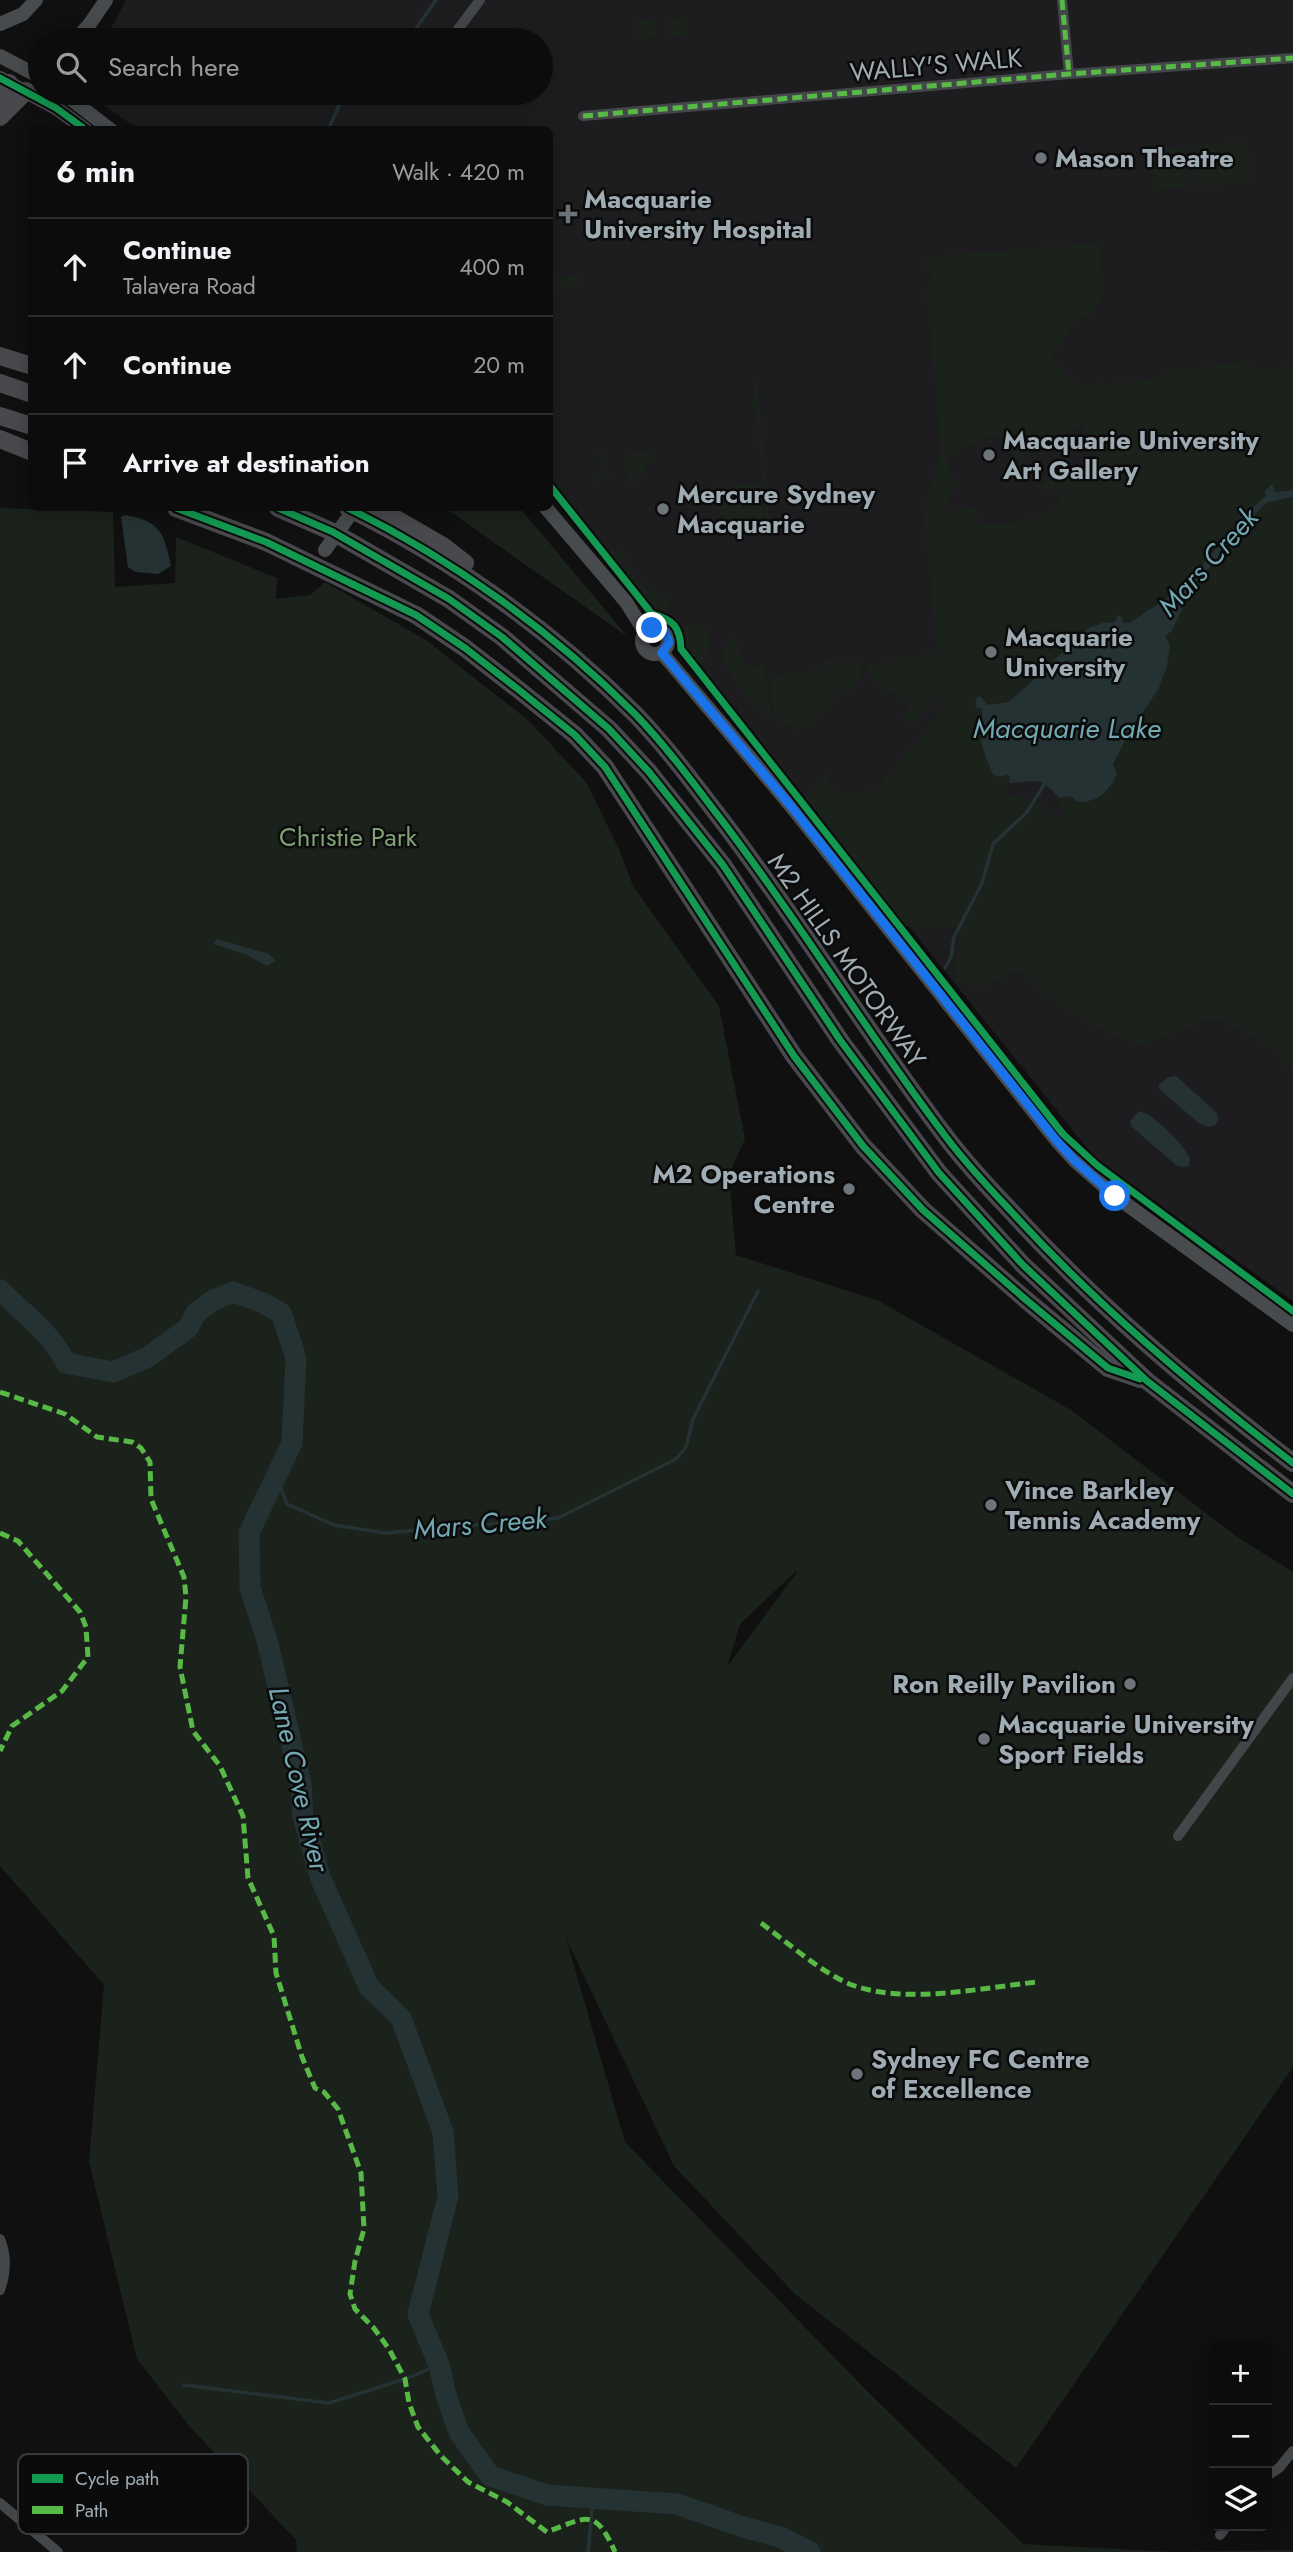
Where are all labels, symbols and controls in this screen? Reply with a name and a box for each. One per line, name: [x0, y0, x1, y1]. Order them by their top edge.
search box: [28, 28, 553, 105]
street label: WALLY'S WALK: [848, 39, 1024, 91]
icon: search: [52, 48, 90, 86]
text: Search here: [108, 48, 240, 86]
place label: Mason Theatre: [1055, 139, 1234, 177]
text: 6 min: [56, 150, 135, 193]
marker: Mason Theatre: [1033, 150, 1049, 166]
text: Walk · 420 m: [392, 155, 525, 189]
place label: Macquarie University Hospital: [584, 180, 812, 248]
marker: Macquarie University Hospital: [558, 204, 578, 224]
text: Continue: [123, 231, 232, 269]
icon: ahead: [56, 248, 94, 286]
text: 400 m: [459, 250, 525, 284]
text: Talavera Road: [123, 269, 256, 303]
icon: ahead: [56, 346, 94, 384]
text: Continue: [123, 346, 232, 384]
text: 20 m: [473, 348, 525, 382]
place label: Macquarie University Art Gallery: [1002, 421, 1259, 489]
icon: arrive: [56, 444, 94, 482]
text: Arrive at destination: [123, 444, 370, 482]
marker: Macquarie University Art Gallery: [981, 447, 997, 463]
place label: Mercure Sydney Macquarie: [677, 475, 875, 543]
water label: Mars Creek: [1148, 498, 1269, 625]
marker: Mercure Sydney Macquarie: [655, 501, 671, 517]
route end: [636, 612, 667, 643]
place label: Macquarie University: [1005, 618, 1133, 686]
marker: Macquarie University: [983, 644, 999, 660]
water label: Macquarie Lake: [973, 708, 1161, 749]
park label: Christie Park: [279, 818, 418, 856]
street label: M2 HILLS MOTORWAY: [759, 845, 936, 1075]
place label: M2 Operations Centre: [652, 1155, 835, 1223]
route start: [1099, 1180, 1130, 1211]
marker: M2 Operations Centre: [841, 1181, 857, 1197]
place label: Vince Barkley Tennis Academy: [1004, 1471, 1201, 1539]
marker: Vince Barkley Tennis Academy: [983, 1497, 999, 1513]
water label: Mars Creek: [412, 1498, 549, 1550]
place label: Ron Reilly Pavilion: [892, 1665, 1116, 1703]
marker: Ron Reilly Pavilion: [1122, 1676, 1138, 1692]
water label: Lane Cove River: [258, 1683, 341, 1877]
place label: Macquarie University Sport Fields: [998, 1705, 1254, 1773]
marker: Macquarie University Sport Fields: [976, 1731, 992, 1747]
place label: Sydney FC Centre of Excellence: [871, 2040, 1090, 2108]
marker: Sydney FC Centre of Excellence: [849, 2066, 865, 2082]
map controls: [1209, 2342, 1272, 2531]
button: +: [1209, 2342, 1272, 2405]
button: −: [1209, 2405, 1272, 2468]
legend: [18, 2454, 248, 2534]
text: Cycle path: [75, 2465, 160, 2492]
button: layers: [1209, 2468, 1272, 2531]
text: Path: [75, 2497, 109, 2524]

